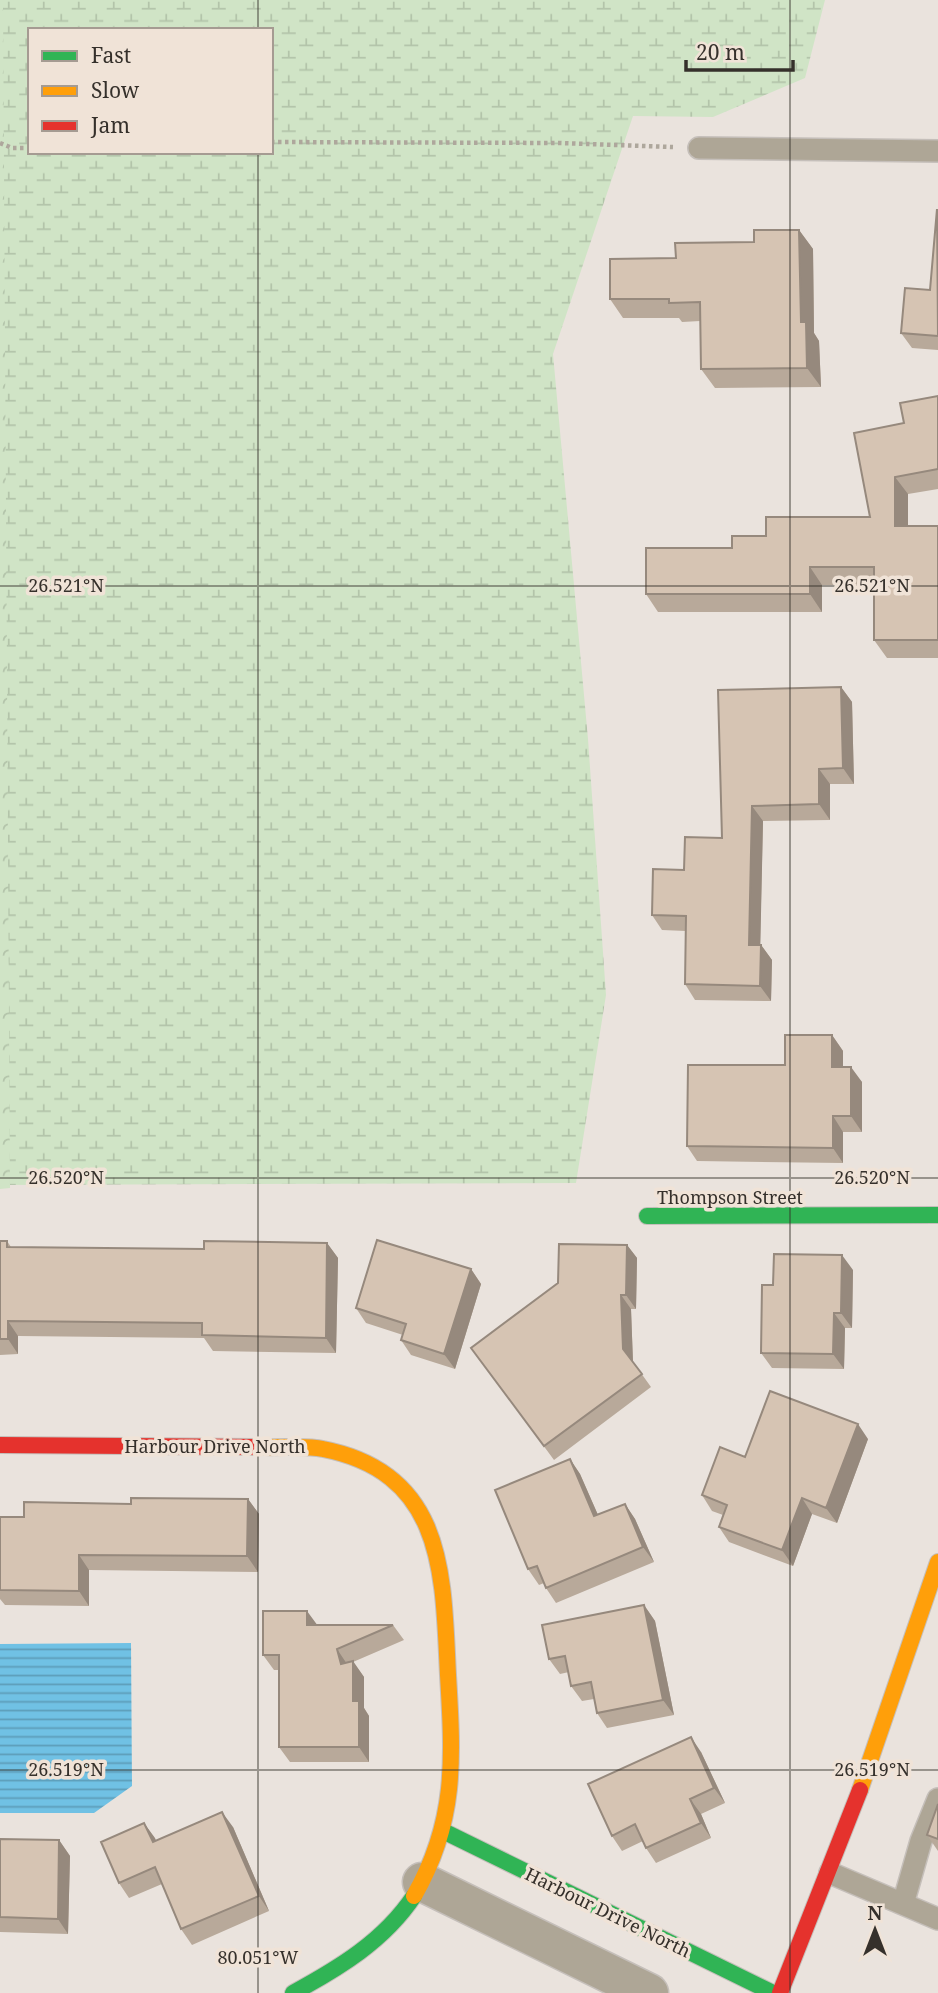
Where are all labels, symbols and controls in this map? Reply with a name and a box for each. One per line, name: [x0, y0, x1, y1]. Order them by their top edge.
legend: [28, 28, 273, 154]
scale bar: [686, 28, 793, 72]
text: 20 m: [696, 38, 745, 66]
text: Fast: [91, 41, 131, 69]
text: Slow: [91, 76, 140, 104]
text: Jam: [90, 111, 130, 139]
text: 26.521°N: [28, 573, 104, 597]
text: 26.521°N: [834, 573, 910, 597]
text: 26.520°N: [28, 1165, 104, 1189]
text: 26.520°N: [834, 1165, 910, 1189]
street label: Thompson Street: [657, 1185, 803, 1209]
street label: Harbour Drive North: [124, 1434, 306, 1458]
text: 26.519°N: [28, 1757, 104, 1781]
text: 26.519°N: [834, 1757, 910, 1781]
street label: Harbour Drive North: [521, 1861, 695, 1963]
north arrow: [840, 1895, 910, 1965]
text: N: [868, 1900, 883, 1926]
text: 80.051°W: [218, 1945, 299, 1969]

